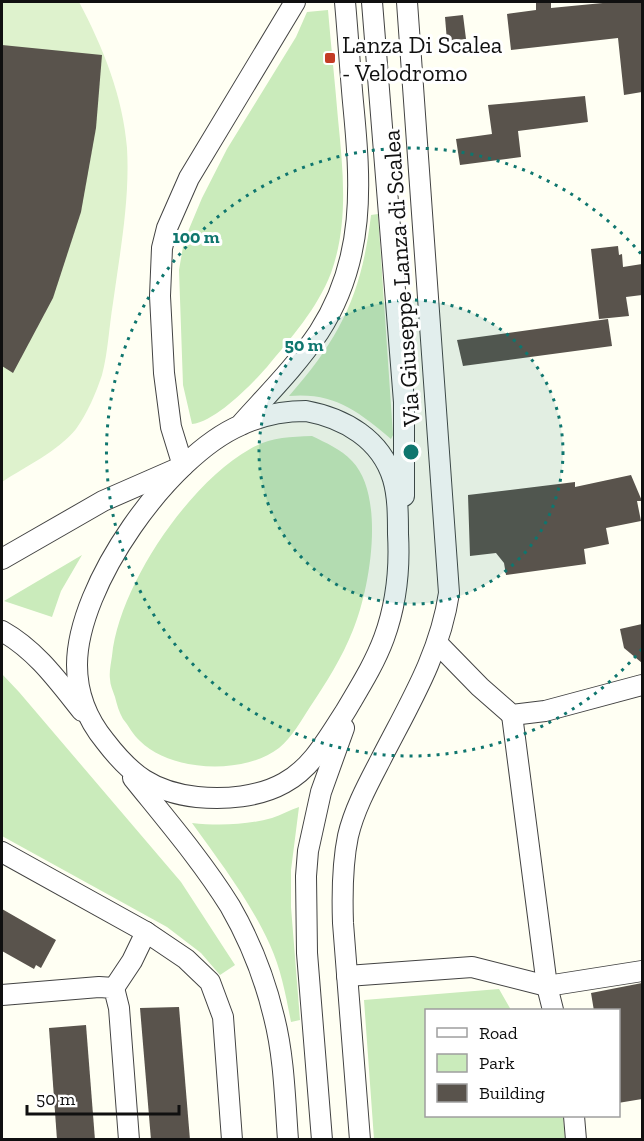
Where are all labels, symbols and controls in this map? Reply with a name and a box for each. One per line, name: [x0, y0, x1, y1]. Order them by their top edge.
place label: Lanza Di Scalea - Velodromo: [342, 30, 503, 87]
marker: Lanza Di Scalea - Velodromo: [323, 51, 337, 65]
street label: Via Giuseppe Lanza di Scalea: [376, 128, 426, 428]
text: 100 m: [172, 226, 220, 248]
text: 50 m: [285, 334, 324, 356]
centre of rings: [401, 442, 421, 462]
legend: [425, 1009, 620, 1117]
text: Road: [479, 1022, 518, 1044]
text: Park: [479, 1052, 515, 1074]
scale bar: [27, 1078, 178, 1116]
text: Building: [479, 1082, 545, 1104]
text: 50 m: [36, 1088, 76, 1110]

